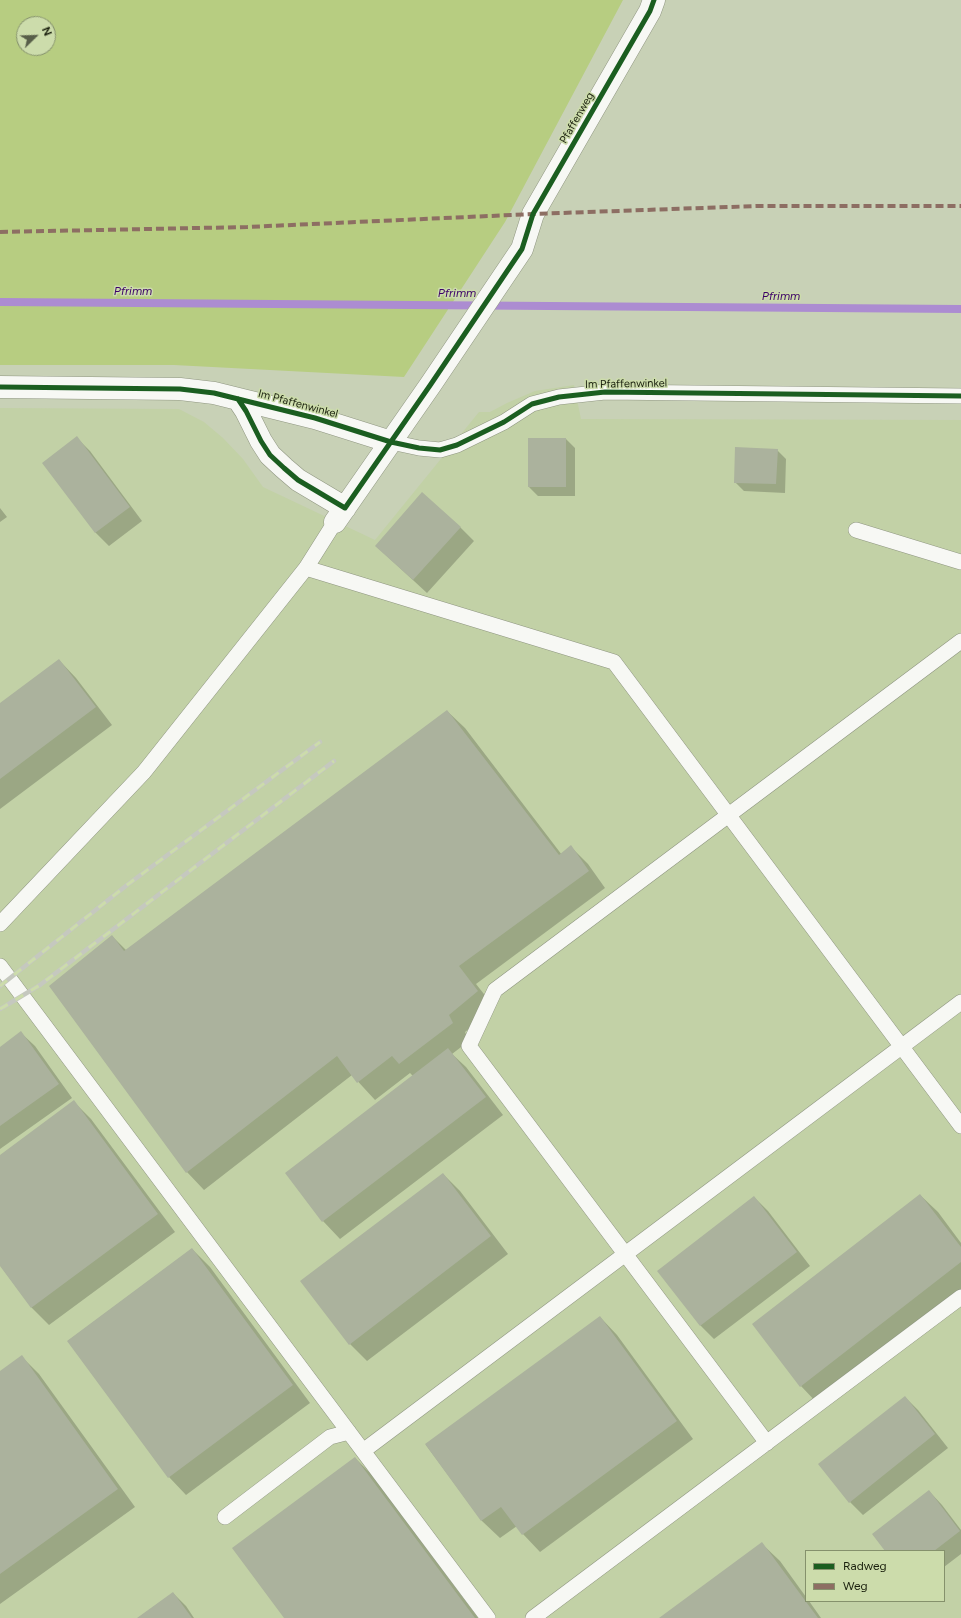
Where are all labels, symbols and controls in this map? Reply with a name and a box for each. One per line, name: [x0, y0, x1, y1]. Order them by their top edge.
north arrow: [16, 16, 56, 56]
text: N: [39, 25, 54, 38]
street label: Pfaffenweg: [557, 90, 597, 146]
water label: Pfrimm: [114, 284, 152, 298]
water label: Pfrimm: [438, 286, 476, 300]
water label: Pfrimm: [762, 289, 800, 303]
street label: Im Pfaffenwinkel: [585, 377, 667, 391]
street label: Im Pfaffenwinkel: [257, 387, 339, 421]
legend: [805, 1550, 945, 1602]
text: Radweg: [843, 1559, 887, 1573]
text: Weg: [843, 1579, 868, 1593]

